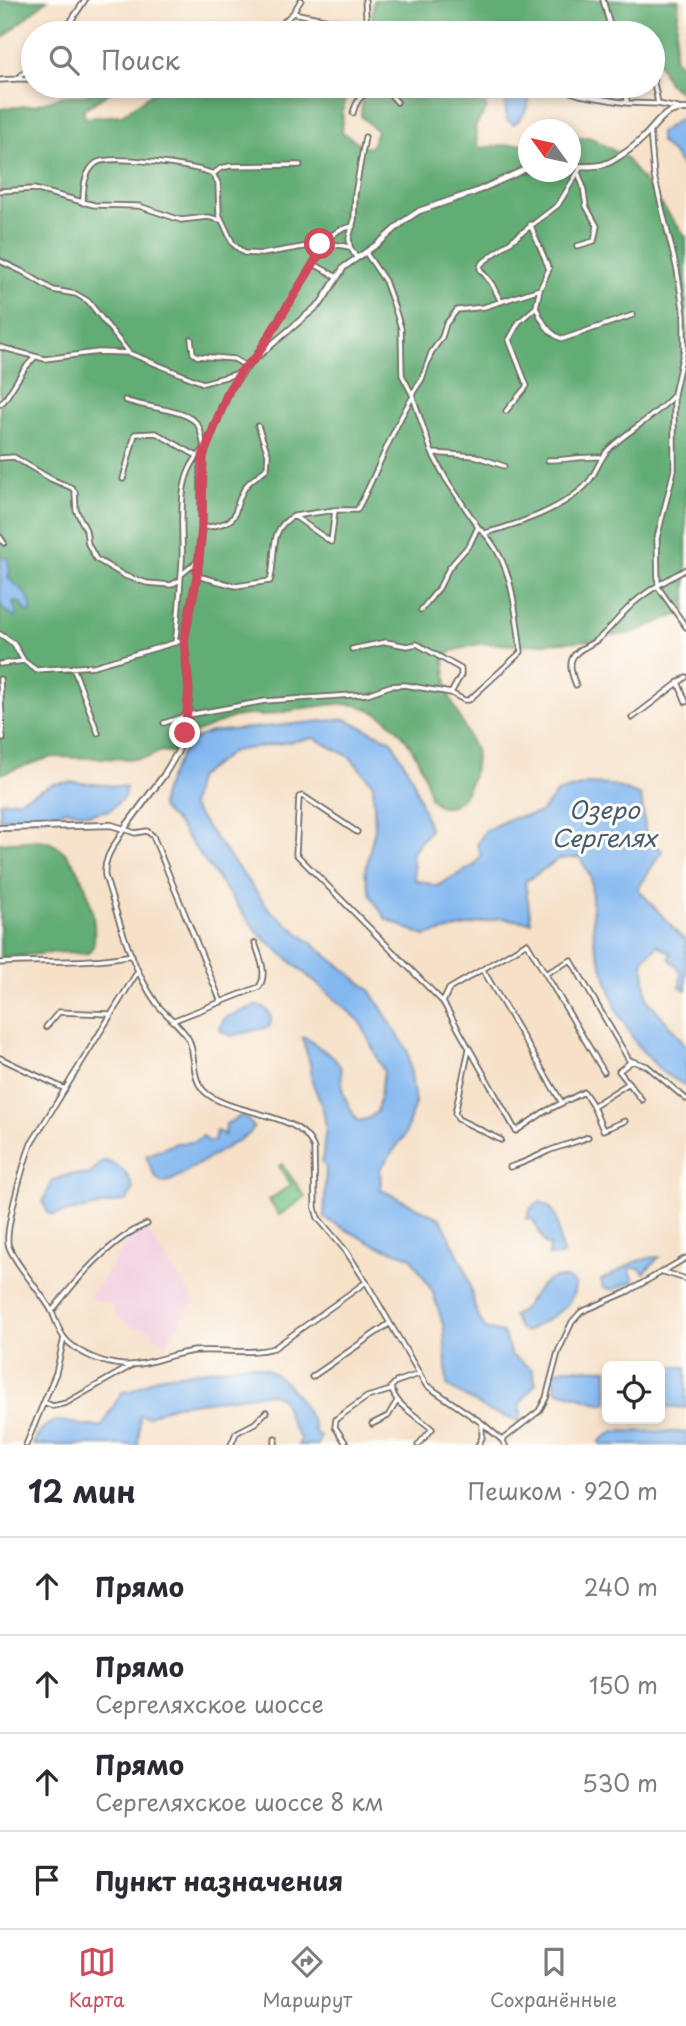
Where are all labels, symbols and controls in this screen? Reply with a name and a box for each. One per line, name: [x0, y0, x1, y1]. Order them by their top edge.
search box: [21, 21, 665, 98]
text: Поиск: [101, 40, 180, 79]
icon: search: [45, 41, 83, 79]
north arrow: [518, 119, 581, 182]
route start: [304, 228, 335, 259]
route end: [169, 717, 200, 748]
water label: Озеро Сергелях: [552, 791, 659, 855]
map controls: [602, 1361, 665, 1424]
button: locate: [602, 1361, 665, 1424]
text: 12 мин: [28, 1468, 136, 1513]
text: Пешком · 920 m: [468, 1473, 658, 1508]
icon: ahead: [28, 1567, 66, 1605]
text: Прямо: [95, 1567, 184, 1606]
text: 240 m: [584, 1569, 658, 1604]
text: Прямо: [95, 1647, 184, 1686]
icon: ahead: [28, 1665, 66, 1703]
text: 150 m: [589, 1667, 658, 1702]
text: Сергеляхское шоссе: [95, 1686, 324, 1721]
text: Прямо: [95, 1745, 184, 1784]
icon: ahead: [28, 1763, 66, 1801]
text: 530 m: [582, 1765, 658, 1800]
text: Сергеляхское шоссе 8 км: [95, 1784, 384, 1819]
icon: arrive: [28, 1861, 66, 1899]
text: Пункт назначения: [95, 1861, 343, 1900]
tab: Карта: [69, 1943, 125, 2013]
tab: Маршрут: [262, 1943, 352, 2013]
tab: Сохранённые: [490, 1943, 617, 2013]

